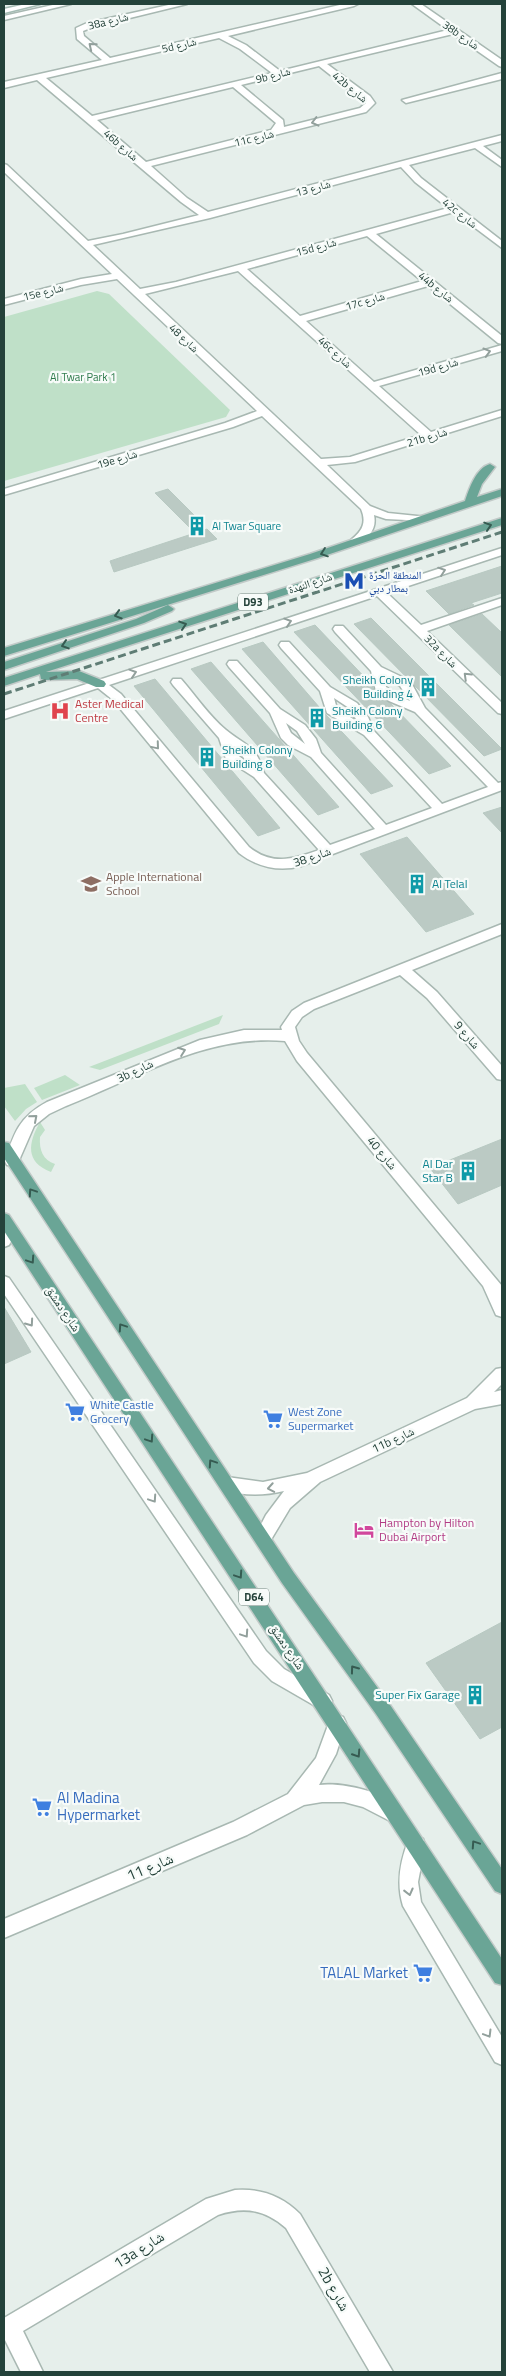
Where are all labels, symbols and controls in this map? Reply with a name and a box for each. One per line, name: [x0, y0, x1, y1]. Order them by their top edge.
street label: 38a شارع: [86, 8, 130, 34]
street label: 38b شارع: [439, 17, 483, 53]
street label: 5d شارع: [160, 33, 198, 57]
one-way arrow: [88, 43, 97, 52]
street label: 9b شارع: [254, 63, 292, 87]
street label: 42b شارع: [329, 68, 371, 106]
one-way arrow: [312, 117, 320, 127]
street label: 46b شارع: [100, 125, 142, 165]
street label: 11c شارع: [232, 125, 276, 151]
street label: شارع 13: [294, 176, 332, 200]
street label: 42c شارع: [439, 194, 481, 232]
street label: 15d شارع: [294, 234, 338, 260]
street label: 44b شارع: [415, 268, 457, 306]
street label: 15e شارع: [21, 279, 65, 305]
street label: 17c شارع: [343, 288, 387, 314]
street label: شارع 48: [165, 320, 203, 356]
street label: 46c شارع: [315, 333, 355, 371]
one-way arrow: [483, 348, 491, 358]
street label: 19d شارع: [416, 354, 460, 380]
park label: Al Twar Park 1: [50, 369, 116, 385]
street label: 21b شارع: [405, 423, 449, 451]
street label: 19e شارع: [95, 445, 139, 473]
building icon: Al Twar Square: [186, 515, 208, 537]
place label: Al Twar Square: [212, 518, 281, 534]
one-way arrow: [483, 521, 491, 531]
one-way arrow: [320, 547, 328, 557]
place label: المنطقة الحرة بمطار دبي: [369, 567, 421, 597]
one-way arrow: [437, 567, 446, 577]
street label: شارع النهدة: [286, 568, 334, 598]
metro station icon: المنطقة الحرة بمطار دبي: [343, 570, 365, 592]
road number: D93: [238, 594, 268, 610]
one-way arrow: [114, 610, 123, 620]
one-way arrow: [283, 618, 291, 628]
one-way arrow: [179, 620, 187, 630]
street label: 32a شارع: [421, 631, 461, 671]
one-way arrow: [61, 640, 70, 650]
one-way arrow: [129, 669, 137, 679]
place label: Sheikh Colony Building 4: [343, 670, 413, 703]
one-way arrow: [464, 673, 473, 682]
building icon: Sheikh Colony Building 4: [417, 676, 439, 698]
place label: Aster Medical Centre: [75, 694, 144, 727]
hospital icon: Aster Medical Centre: [49, 700, 71, 722]
place label: Sheikh Colony Building 6: [332, 701, 403, 734]
building icon: Sheikh Colony Building 6: [306, 707, 328, 729]
one-way arrow: [150, 740, 159, 749]
place label: Sheikh Colony Building 8: [222, 740, 293, 773]
building icon: Sheikh Colony Building 8: [196, 746, 218, 768]
street label: شارع 38: [290, 841, 333, 872]
place label: Apple International School: [106, 867, 202, 900]
school or university icon: Apple International School: [80, 873, 102, 895]
building icon: Al Telal: [406, 873, 428, 895]
place label: Al Telal: [432, 874, 467, 893]
street label: شارع 9: [450, 1016, 485, 1053]
one-way arrow: [177, 1047, 186, 1057]
street label: 3b شارع: [113, 1054, 156, 1087]
one-way arrow: [29, 1115, 38, 1124]
street label: شارع 40: [363, 1132, 402, 1174]
place label: Al Dar Star B: [422, 1154, 453, 1187]
building icon: Al Dar Star B: [457, 1160, 479, 1182]
one-way arrow: [29, 1189, 38, 1198]
one-way arrow: [25, 1254, 34, 1264]
street label: شارع دمشق: [41, 1282, 86, 1335]
one-way arrow: [24, 1317, 33, 1327]
one-way arrow: [119, 1324, 128, 1333]
place label: White Castle Grocery: [90, 1395, 154, 1428]
supermarket icon: White Castle Grocery: [64, 1401, 86, 1423]
place label: West Zone Supermarket: [288, 1402, 354, 1435]
supermarket icon: West Zone Supermarket: [262, 1408, 284, 1430]
street label: 11b شارع: [368, 1421, 417, 1458]
one-way arrow: [143, 1434, 153, 1443]
one-way arrow: [209, 1459, 219, 1468]
one-way arrow: [267, 1482, 276, 1492]
one-way arrow: [147, 1494, 156, 1503]
place label: Hampton by Hilton Dubai Airport: [379, 1513, 474, 1546]
hotel icon: Hampton by Hilton Dubai Airport: [353, 1519, 375, 1541]
one-way arrow: [233, 1569, 243, 1578]
road number: D64: [239, 1588, 269, 1605]
street label: شارع دمشق: [265, 1620, 310, 1673]
one-way arrow: [239, 1628, 248, 1637]
one-way arrow: [351, 1665, 360, 1675]
building icon: Super Fix Garage: [464, 1684, 486, 1706]
place label: Super Fix Garage: [375, 1685, 460, 1704]
one-way arrow: [351, 1749, 360, 1758]
place label: Al Madina Hypermarket: [57, 1786, 141, 1826]
supermarket icon: Al Madina Hypermarket: [31, 1796, 53, 1818]
one-way arrow: [472, 1841, 481, 1850]
street label: شارع 11: [123, 1846, 177, 1887]
one-way arrow: [403, 1888, 414, 1897]
place label: TALAL Market: [320, 1961, 409, 1984]
supermarket icon: TALAL Market: [412, 1962, 434, 1984]
one-way arrow: [482, 2028, 492, 2037]
street label: 13a شارع: [109, 2225, 169, 2274]
street label: 2b شارع: [312, 2262, 356, 2315]

